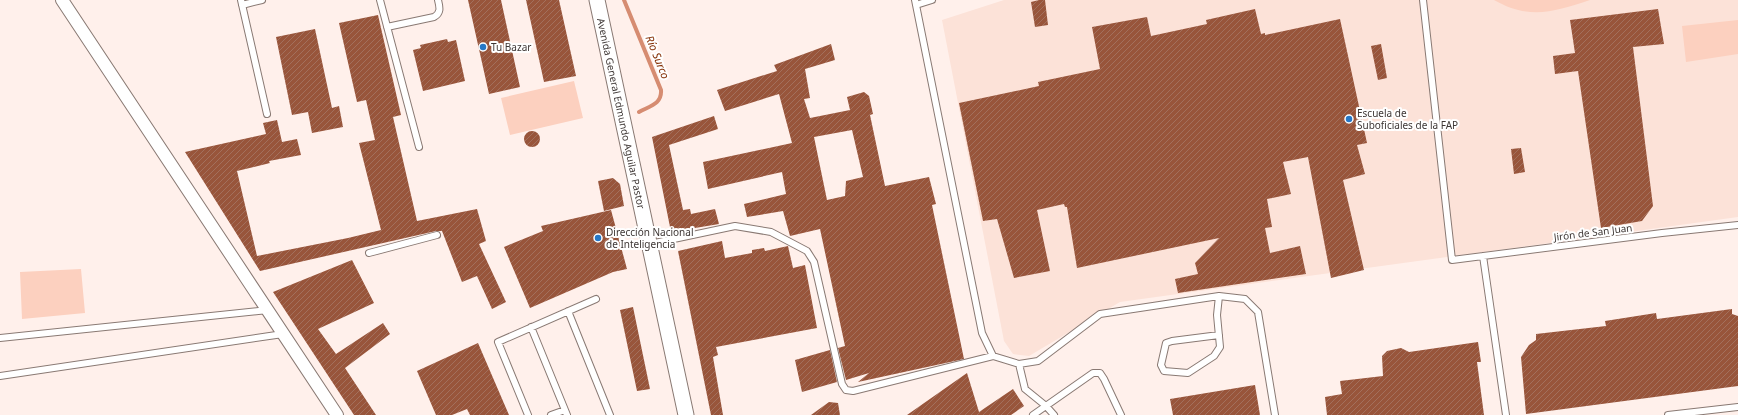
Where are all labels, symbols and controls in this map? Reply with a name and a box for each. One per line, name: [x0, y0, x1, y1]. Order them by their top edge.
street label: Avenida General Edmundo Aguilar Pastor: [594, 17, 649, 210]
water label: Río Surco: [643, 33, 673, 81]
place label: Tu Bazar: [491, 40, 531, 54]
marker: Tu Bazar: [478, 42, 488, 52]
place label: Escuela de Suboficiales de la FAP: [1357, 106, 1458, 132]
marker: Escuela de Suboficiales de la FAP: [1344, 114, 1354, 124]
street label: Jirón de San Juan: [1552, 220, 1633, 244]
place label: Dirección Nacional de Inteligencia: [606, 225, 693, 251]
marker: Dirección Nacional de Inteligencia: [593, 233, 603, 243]

